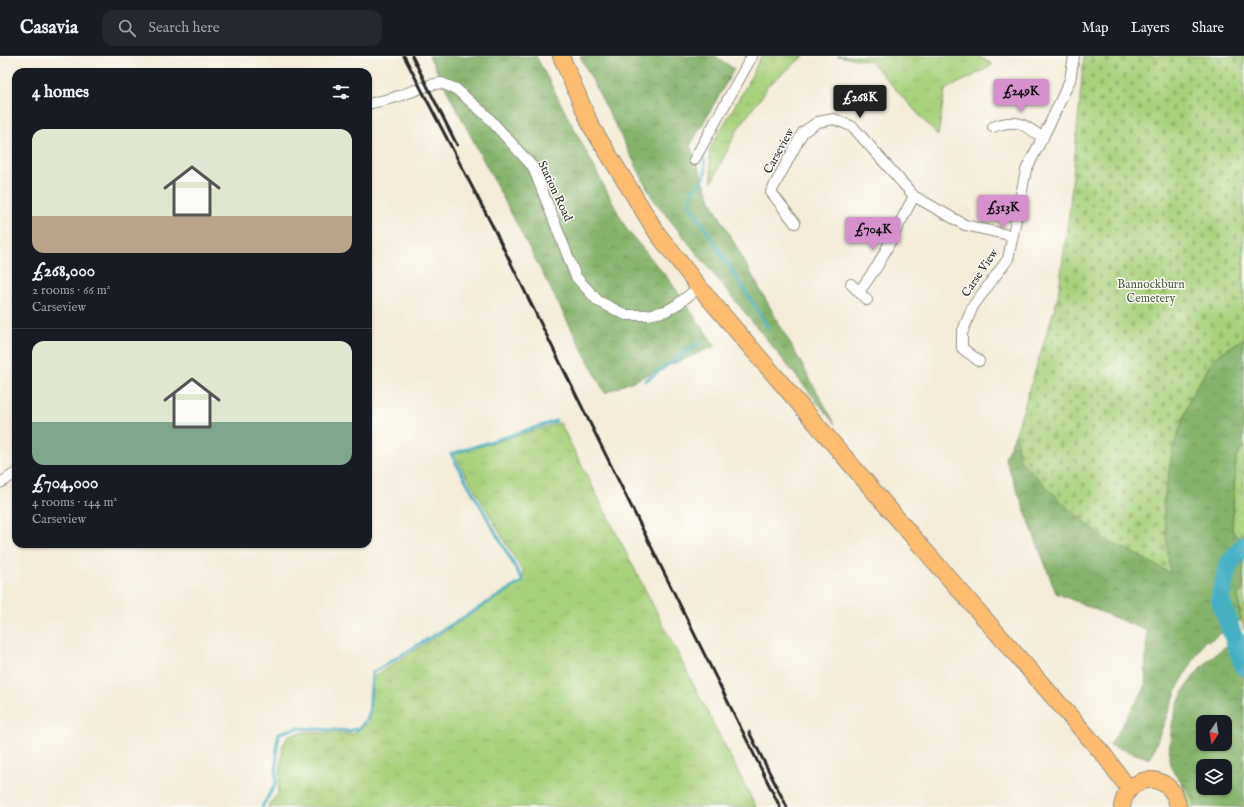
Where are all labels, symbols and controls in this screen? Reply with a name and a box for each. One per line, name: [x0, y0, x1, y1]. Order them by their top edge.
search box: [102, 10, 382, 46]
text: Casavia: [20, 16, 78, 40]
icon: search: [116, 17, 138, 39]
text: Search here: [148, 18, 220, 37]
text: Map: [1082, 19, 1109, 37]
text: Layers: [1131, 19, 1170, 37]
text: Share: [1192, 19, 1224, 37]
pin: £249K: [993, 79, 1049, 113]
icon: filters: [330, 81, 352, 103]
text: 4 homes: [32, 82, 89, 103]
text: £249K: [1003, 83, 1039, 100]
pin: £268K: [832, 85, 888, 119]
text: £268K: [842, 89, 878, 106]
street label: Carseview: [760, 125, 798, 176]
icon: home: [156, 155, 228, 227]
street label: Station Road: [534, 158, 576, 224]
pin: £313K: [975, 195, 1031, 229]
text: £313K: [987, 199, 1019, 216]
pin: £704K: [845, 217, 901, 251]
text: £704K: [854, 221, 892, 238]
street label: Carse View: [958, 245, 1002, 300]
text: £268,000: [32, 261, 95, 282]
park label: Bannockburn Cemetery: [1117, 277, 1185, 306]
text: 2 rooms · 66 m²: [32, 282, 110, 299]
text: Carseview: [32, 299, 86, 316]
icon: home: [156, 367, 228, 439]
text: £704,000: [32, 473, 98, 494]
text: 4 rooms · 144 m²: [32, 494, 117, 511]
text: Carseview: [32, 511, 86, 528]
north arrow: [1196, 715, 1232, 751]
map controls: [1196, 715, 1232, 795]
button: layers: [1196, 759, 1232, 795]

